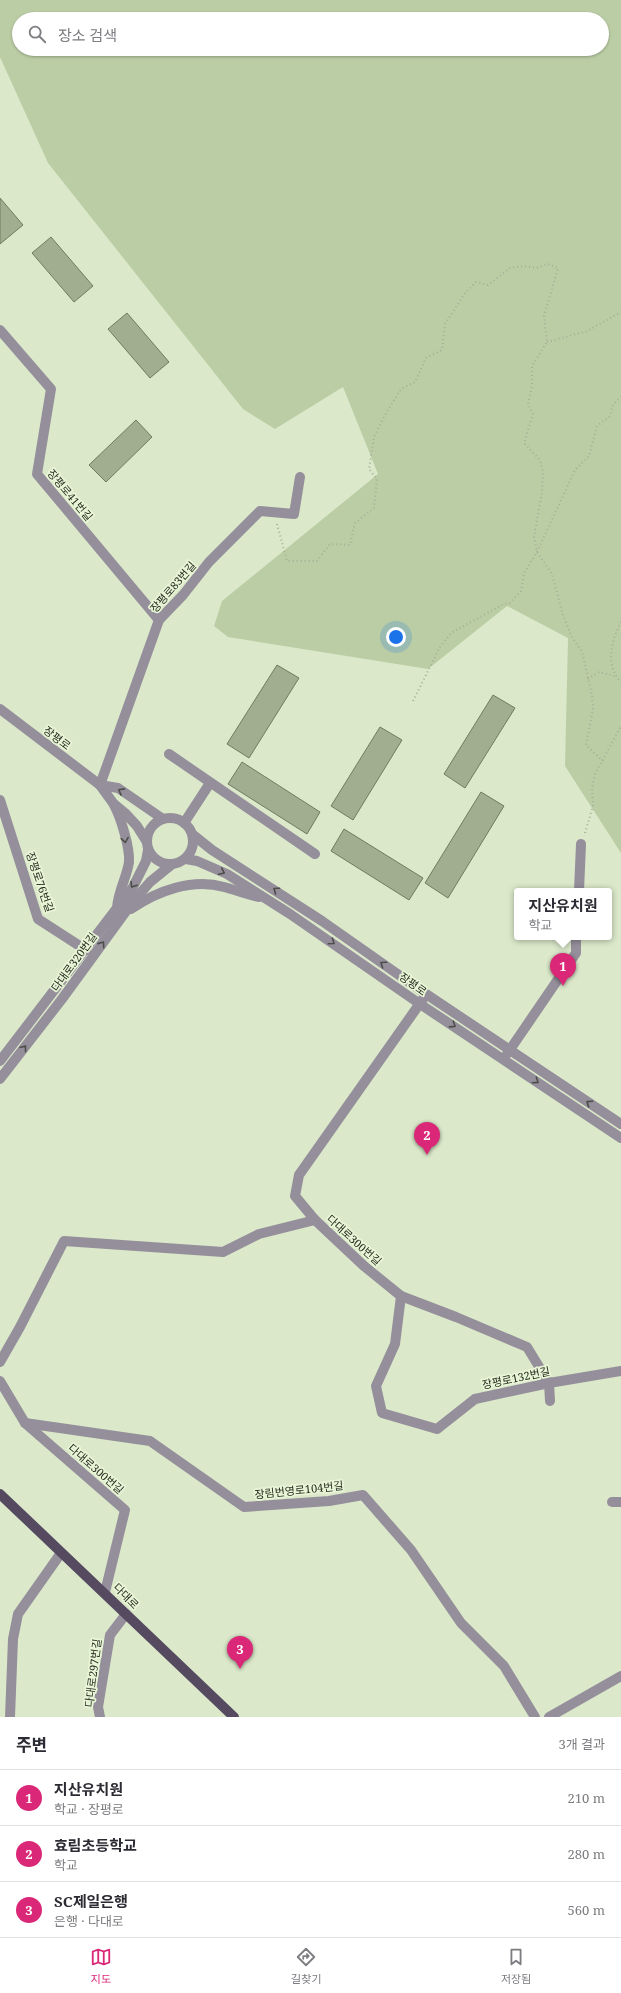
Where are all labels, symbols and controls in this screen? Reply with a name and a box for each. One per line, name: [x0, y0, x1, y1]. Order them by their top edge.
search box: [12, 12, 609, 56]
icon: search: [26, 23, 48, 45]
text: 장소 검색: [58, 25, 117, 45]
street label: 장평로41번길: [44, 466, 96, 524]
street label: 장평로83번길: [146, 558, 199, 615]
your location: [386, 627, 406, 647]
street label: 장평로: [41, 722, 74, 753]
one-way arrow: [118, 788, 125, 796]
one-way arrow: [121, 836, 129, 843]
street label: 장평로76번길: [23, 850, 58, 914]
one-way arrow: [219, 868, 226, 876]
one-way arrow: [130, 881, 138, 888]
one-way arrow: [273, 888, 280, 895]
popup: [514, 888, 612, 940]
text: 지산유치원: [528, 895, 598, 915]
text: 학교: [528, 916, 552, 934]
street label: 다대로320번길: [47, 929, 100, 994]
one-way arrow: [327, 937, 334, 944]
one-way arrow: [97, 941, 105, 948]
pin: 1: [550, 953, 576, 986]
one-way arrow: [380, 961, 387, 969]
street label: 장평로: [397, 969, 430, 998]
one-way arrow: [448, 1020, 455, 1027]
one-way arrow: [19, 1045, 27, 1052]
one-way arrow: [532, 1076, 539, 1084]
one-way arrow: [586, 1101, 593, 1108]
pin: 2: [414, 1122, 440, 1155]
street label: 다대로300번길: [324, 1211, 385, 1268]
street label: 장평로132번길: [481, 1363, 551, 1392]
street label: 다대로300번길: [65, 1440, 127, 1497]
street label: 장림번영로104번길: [254, 1477, 344, 1502]
street label: 다대로: [110, 1580, 142, 1612]
pin: 3: [227, 1636, 253, 1669]
street label: 다대로297번길: [81, 1638, 104, 1708]
text: 주변: [16, 1733, 47, 1756]
text: 3개 결과: [558, 1735, 605, 1753]
text: 지산유치원: [54, 1779, 123, 1799]
text: 1: [25, 1789, 33, 1807]
text: 210 m: [568, 1789, 605, 1807]
text: 학교 · 장평로: [54, 1800, 124, 1818]
text: 효림초등학교: [54, 1835, 137, 1855]
text: 2: [25, 1845, 33, 1863]
text: 280 m: [568, 1845, 605, 1863]
text: 학교: [54, 1856, 78, 1874]
text: SC제일은행: [54, 1891, 128, 1911]
text: 3: [25, 1901, 33, 1919]
text: 560 m: [568, 1901, 605, 1919]
text: 은행 · 다대로: [54, 1912, 124, 1930]
tab: 지도: [90, 1946, 112, 1986]
tab: 길찾기: [291, 1946, 321, 1986]
tab: 저장됨: [501, 1946, 531, 1986]

